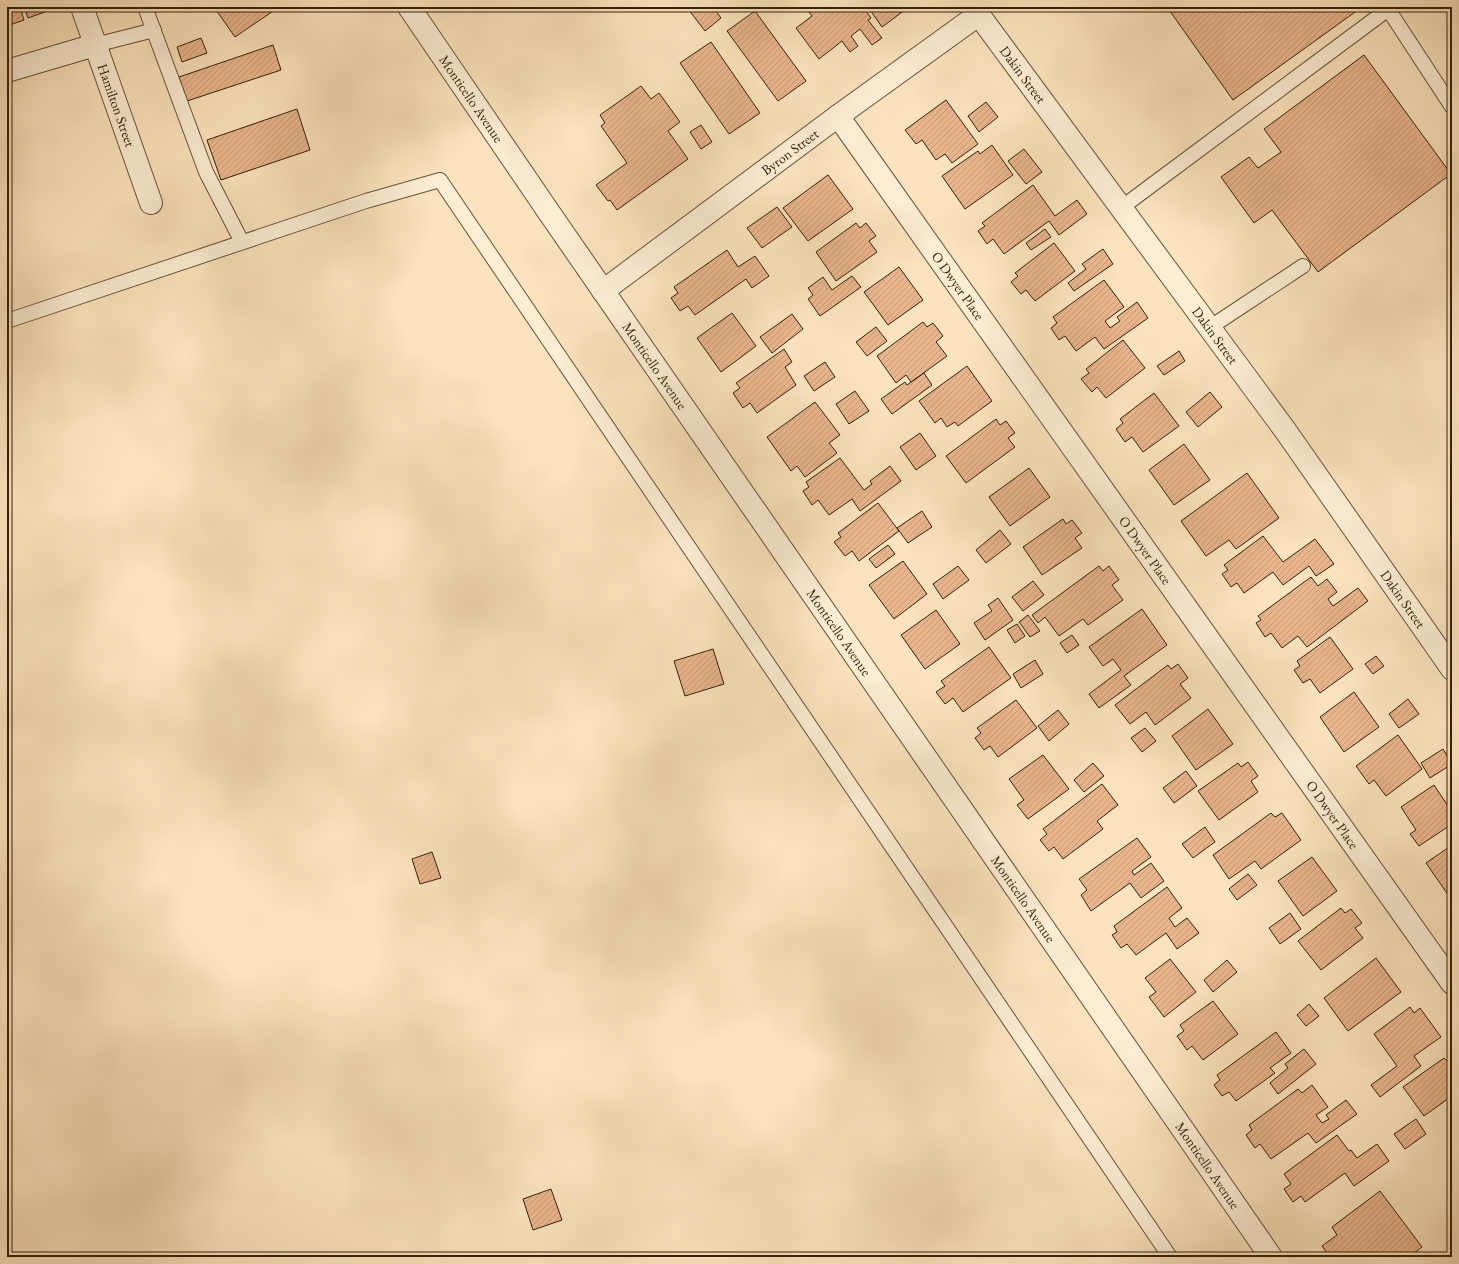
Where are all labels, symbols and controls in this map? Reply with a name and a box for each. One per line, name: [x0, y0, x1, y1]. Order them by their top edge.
street label: Dakin Street: [996, 42, 1050, 107]
street label: Monticello Avenue: [435, 51, 508, 146]
street label: Hamilton Street: [94, 61, 140, 150]
street label: Byron Street: [758, 124, 823, 179]
street label: O Dwyer Place: [928, 248, 989, 324]
street label: Dakin Street: [1188, 303, 1243, 368]
street label: Monticello Avenue: [619, 319, 692, 413]
street label: O Dwyer Place: [1115, 512, 1176, 588]
street label: Dakin Street: [1377, 566, 1430, 632]
street label: Monticello Avenue: [803, 585, 876, 680]
street label: O Dwyer Place: [1302, 777, 1363, 853]
street label: Monticello Avenue: [987, 852, 1060, 946]
street label: Monticello Avenue: [1171, 1118, 1244, 1213]

